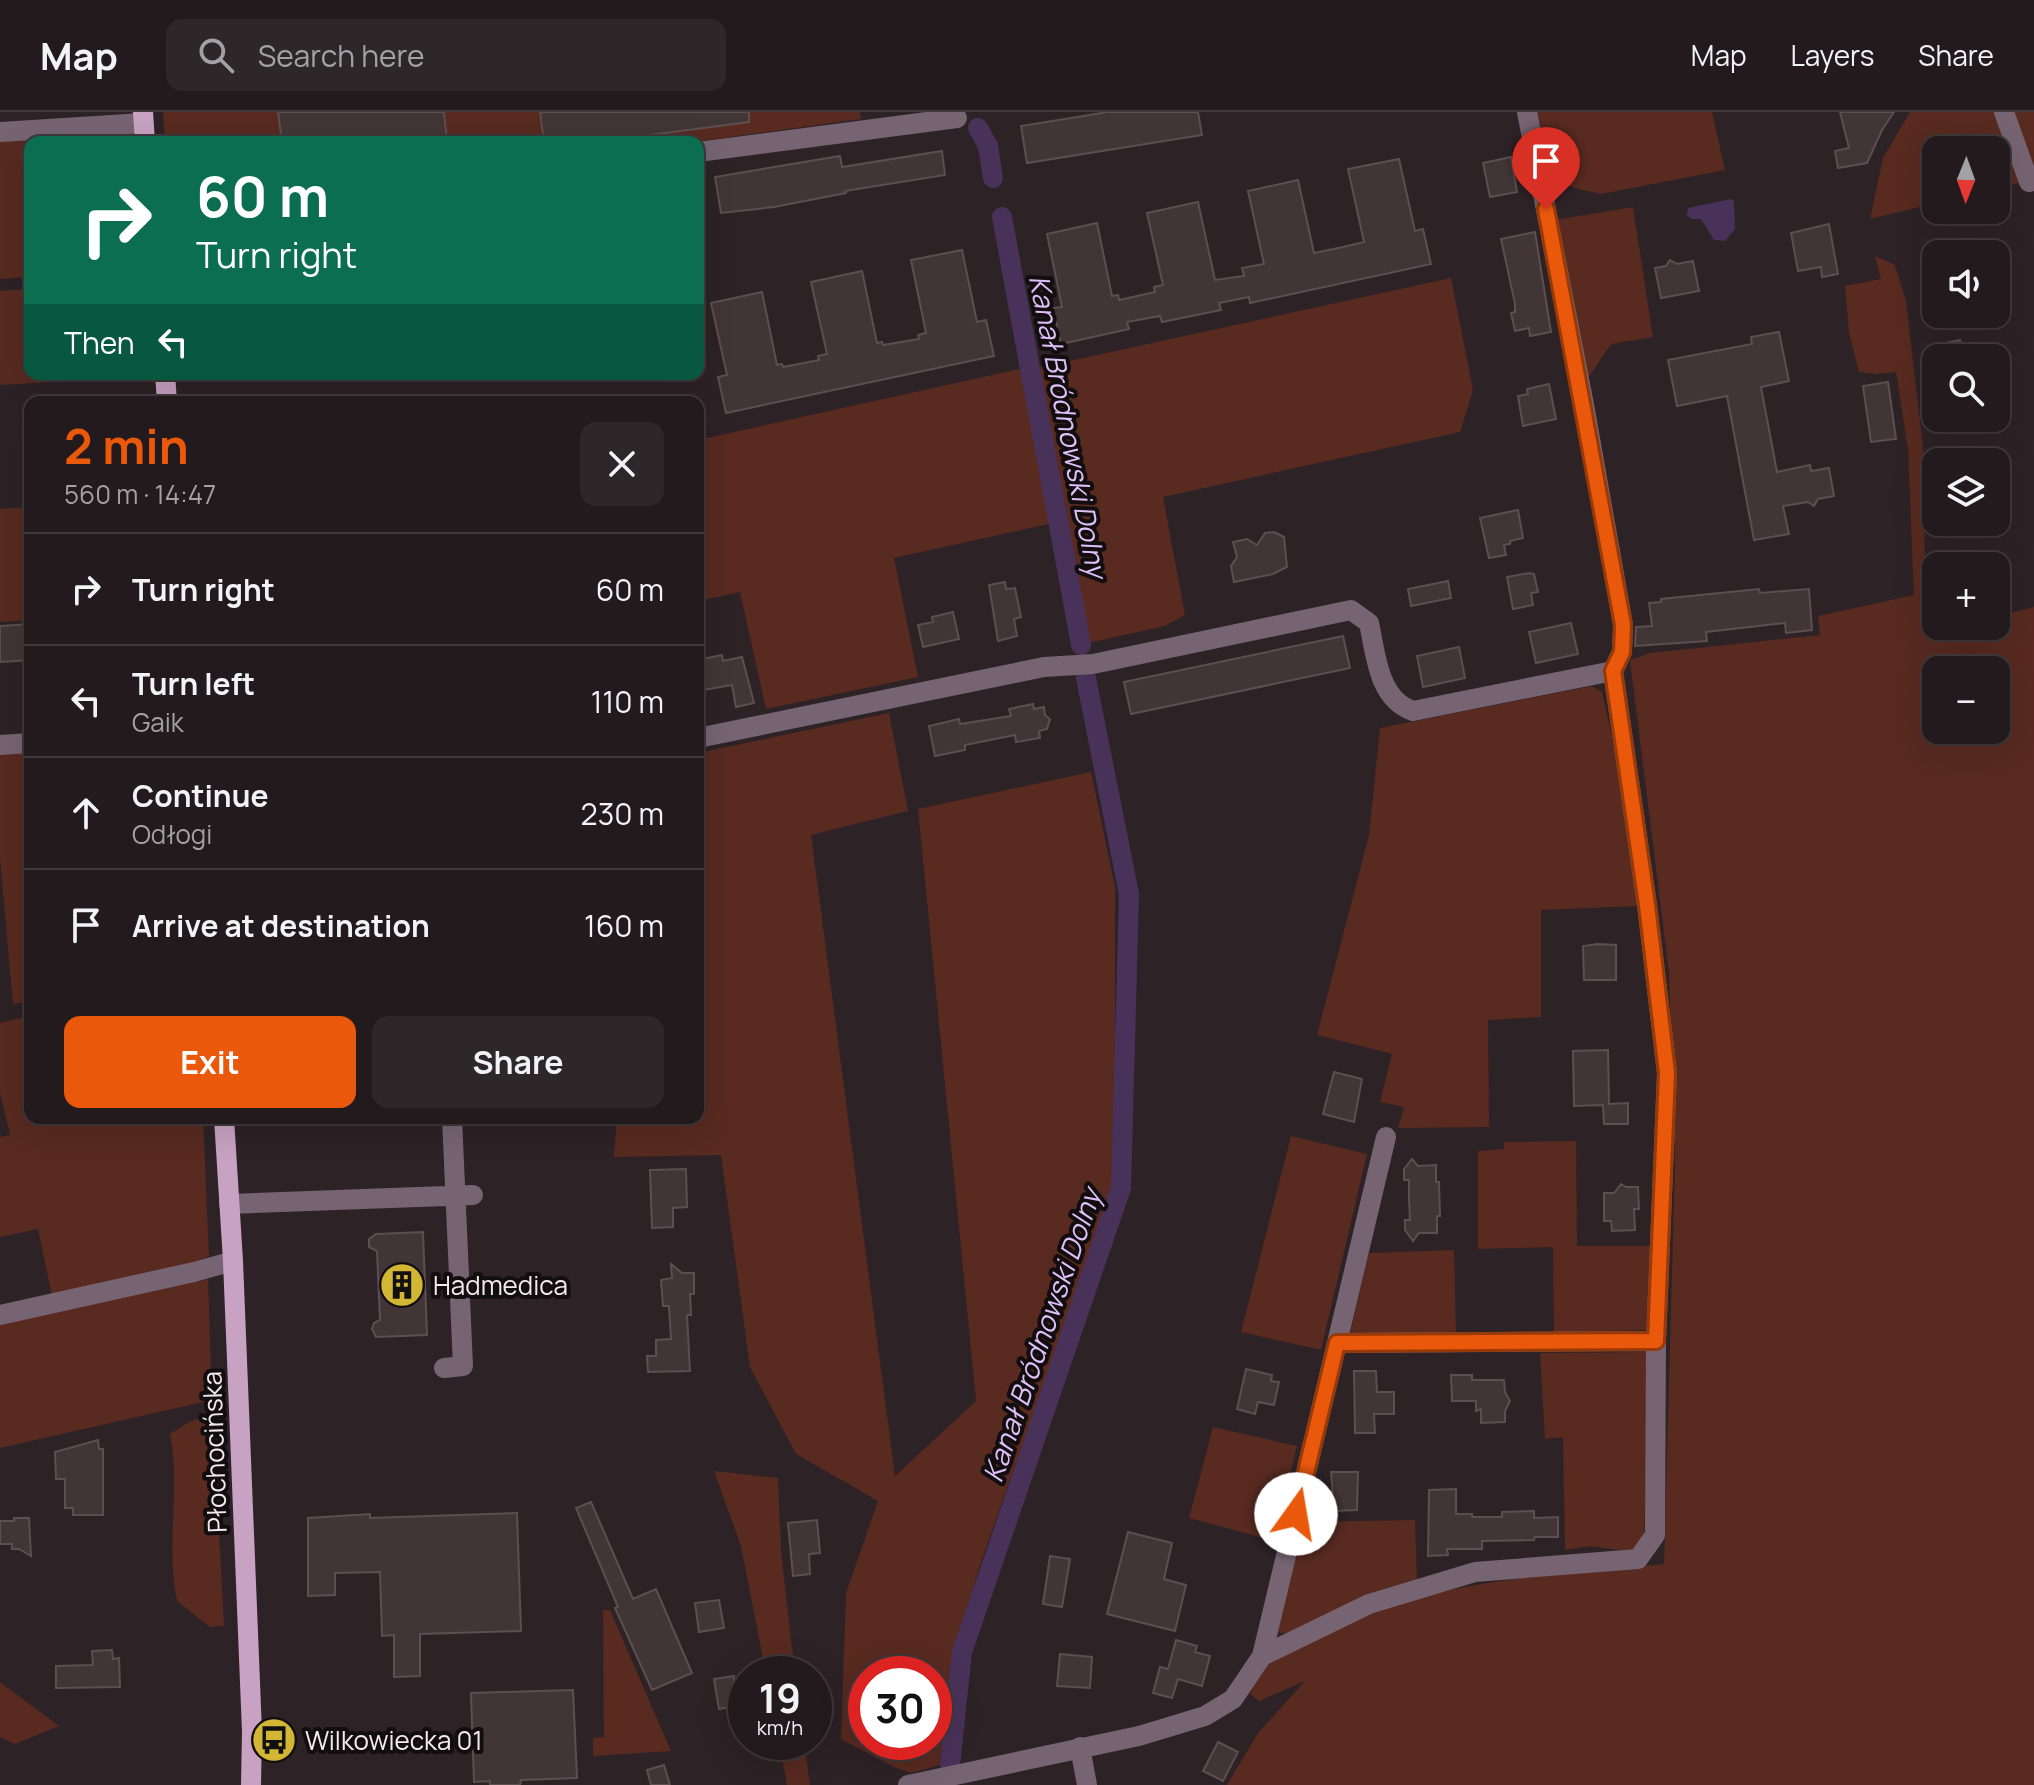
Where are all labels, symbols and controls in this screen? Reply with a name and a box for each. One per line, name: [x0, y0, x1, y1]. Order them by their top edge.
search box: [166, 19, 726, 91]
text: Map: [40, 29, 118, 81]
icon: search: [194, 33, 238, 77]
text: Search here: [258, 35, 425, 76]
text: Map: [1691, 36, 1747, 74]
text: Layers: [1791, 36, 1874, 74]
text: Share: [1918, 36, 1994, 74]
pin: [1512, 127, 1580, 209]
north arrow: [1922, 136, 2010, 224]
map controls: [1922, 136, 2010, 744]
icon: arrive: [1524, 139, 1568, 183]
text: 60 m: [196, 157, 329, 234]
icon: right: [64, 168, 168, 272]
text: Turn right: [196, 230, 357, 279]
button: sound: [1922, 240, 2010, 328]
water label: Kanał Bródnowski Dolny: [1021, 271, 1118, 585]
icon: left: [151, 320, 195, 364]
text: Then: [64, 322, 135, 363]
button: search: [1922, 344, 2010, 432]
text: 2 min: [64, 413, 189, 478]
button: close: [580, 422, 664, 506]
button: layers: [1922, 448, 2010, 536]
text: 560 m · 14:47: [64, 476, 216, 512]
button: +: [1922, 552, 2010, 640]
icon: right: [64, 567, 108, 611]
text: Turn right: [132, 569, 275, 610]
text: 60 m: [596, 569, 664, 610]
button: −: [1922, 656, 2010, 744]
text: Turn left: [132, 663, 255, 704]
icon: left: [64, 679, 108, 723]
text: 110 m: [591, 681, 664, 722]
text: Gaik: [132, 704, 184, 740]
text: Continue: [132, 775, 268, 816]
icon: ahead: [64, 791, 108, 835]
text: 230 m: [581, 793, 664, 834]
text: Odłogi: [132, 816, 212, 852]
icon: arrive: [64, 903, 108, 947]
text: Arrive at destination: [132, 905, 430, 946]
text: 160 m: [584, 905, 664, 946]
button: Exit: [64, 1016, 356, 1108]
button: Share: [372, 1016, 664, 1108]
water label: Kanał Bródnowski Dolny: [973, 1179, 1110, 1487]
building icon: Hadmedica: [378, 1261, 426, 1309]
place label: Hadmedica: [433, 1267, 568, 1303]
street label: Płochocińska: [193, 1370, 235, 1534]
position arrow: [1254, 1472, 1338, 1556]
speed limit sign: 30: [848, 1656, 952, 1760]
text: 19: [759, 1670, 801, 1725]
text: km/h: [757, 1714, 803, 1741]
bus stop icon: Wilkowiecka 01: [250, 1716, 298, 1764]
place label: Wilkowiecka 01: [305, 1722, 483, 1758]

